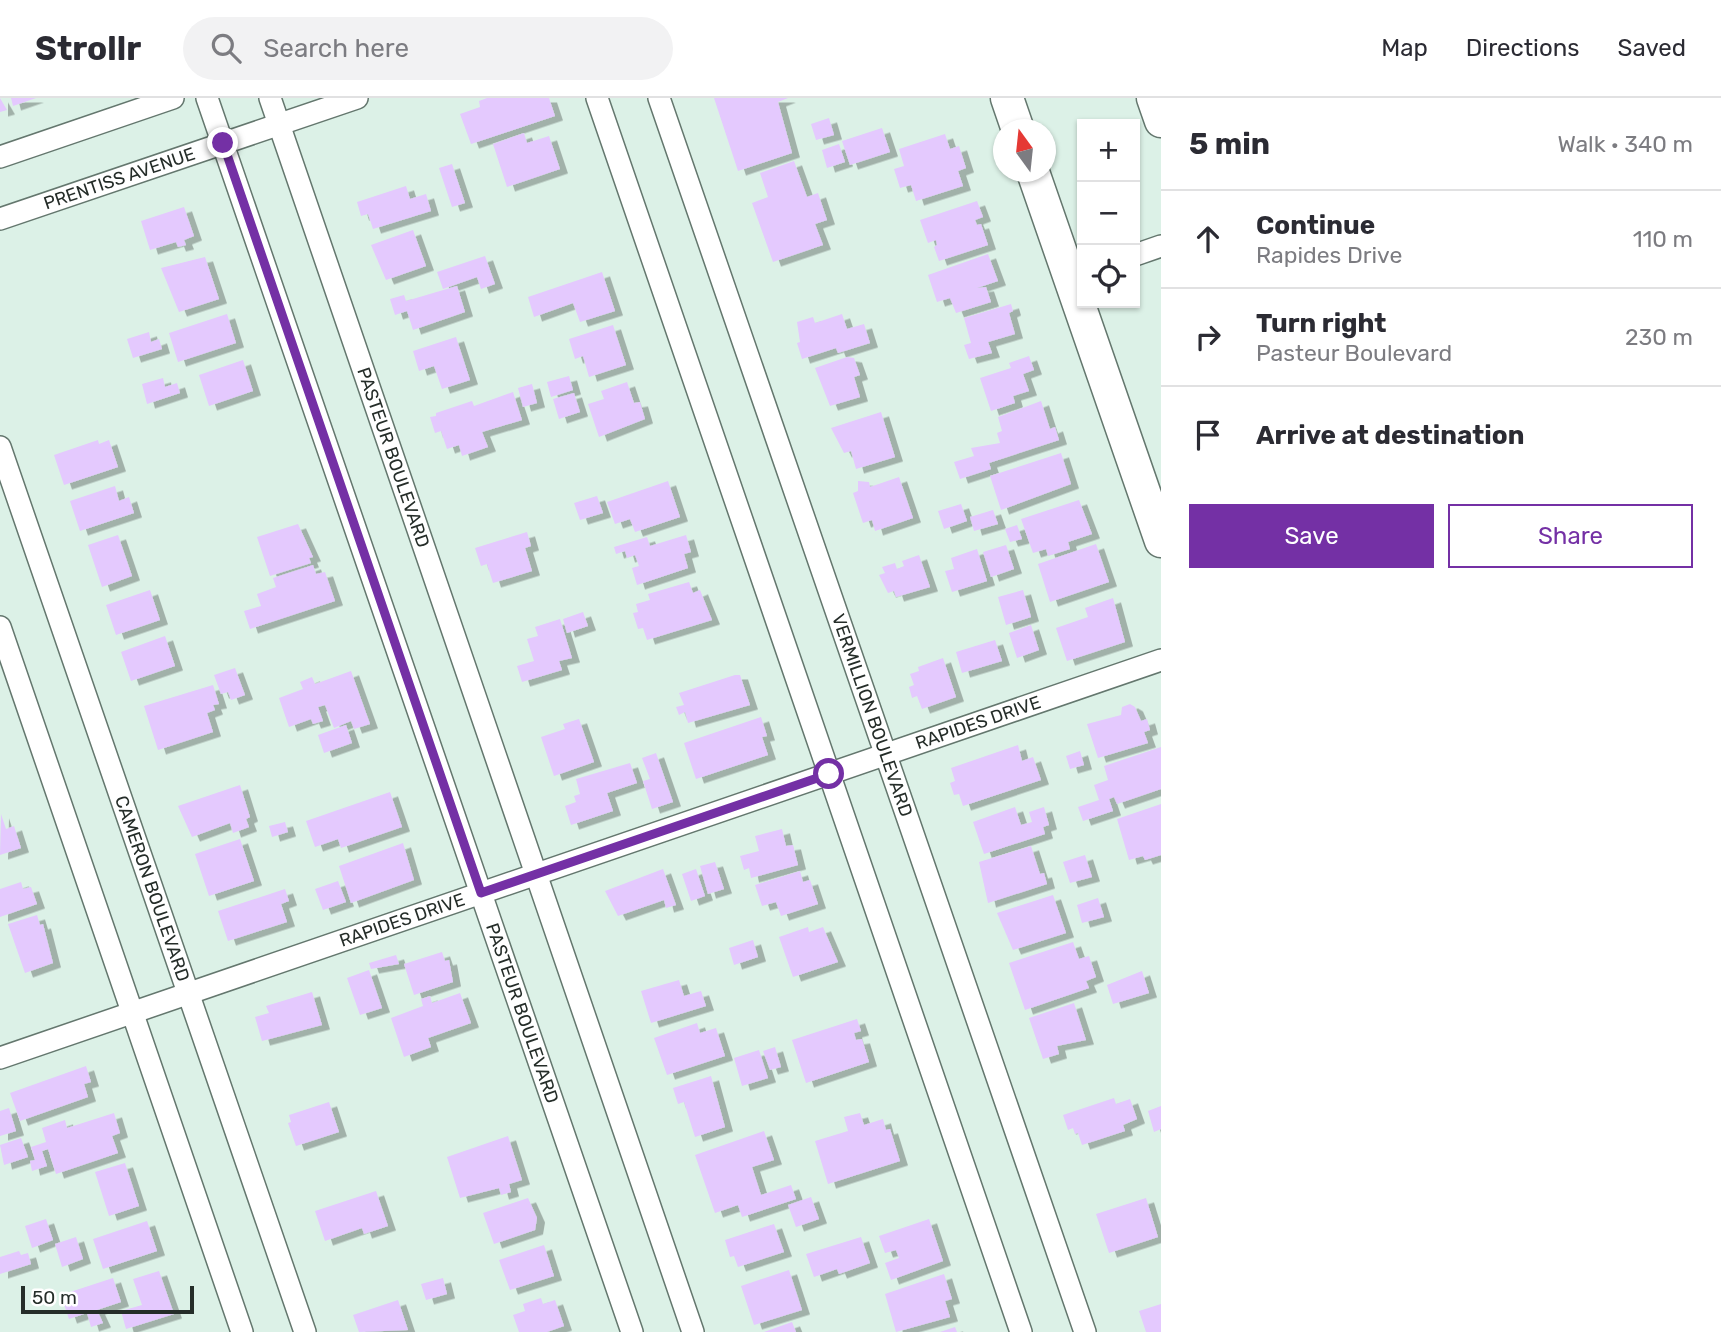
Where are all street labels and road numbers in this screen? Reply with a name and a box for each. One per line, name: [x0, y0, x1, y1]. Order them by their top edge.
street label: PRENTISS AVENUE: [41, 143, 198, 214]
street label: PASTEUR BOULEVARD: [352, 365, 434, 550]
street label: VERMILLION BOULEVARD: [827, 611, 917, 820]
street label: RAPIDES DRIVE: [913, 691, 1044, 754]
street label: CAMERON BOULEVARD: [110, 793, 194, 984]
street label: RAPIDES DRIVE: [336, 889, 468, 952]
street label: PASTEUR BOULEVARD: [481, 920, 563, 1106]

